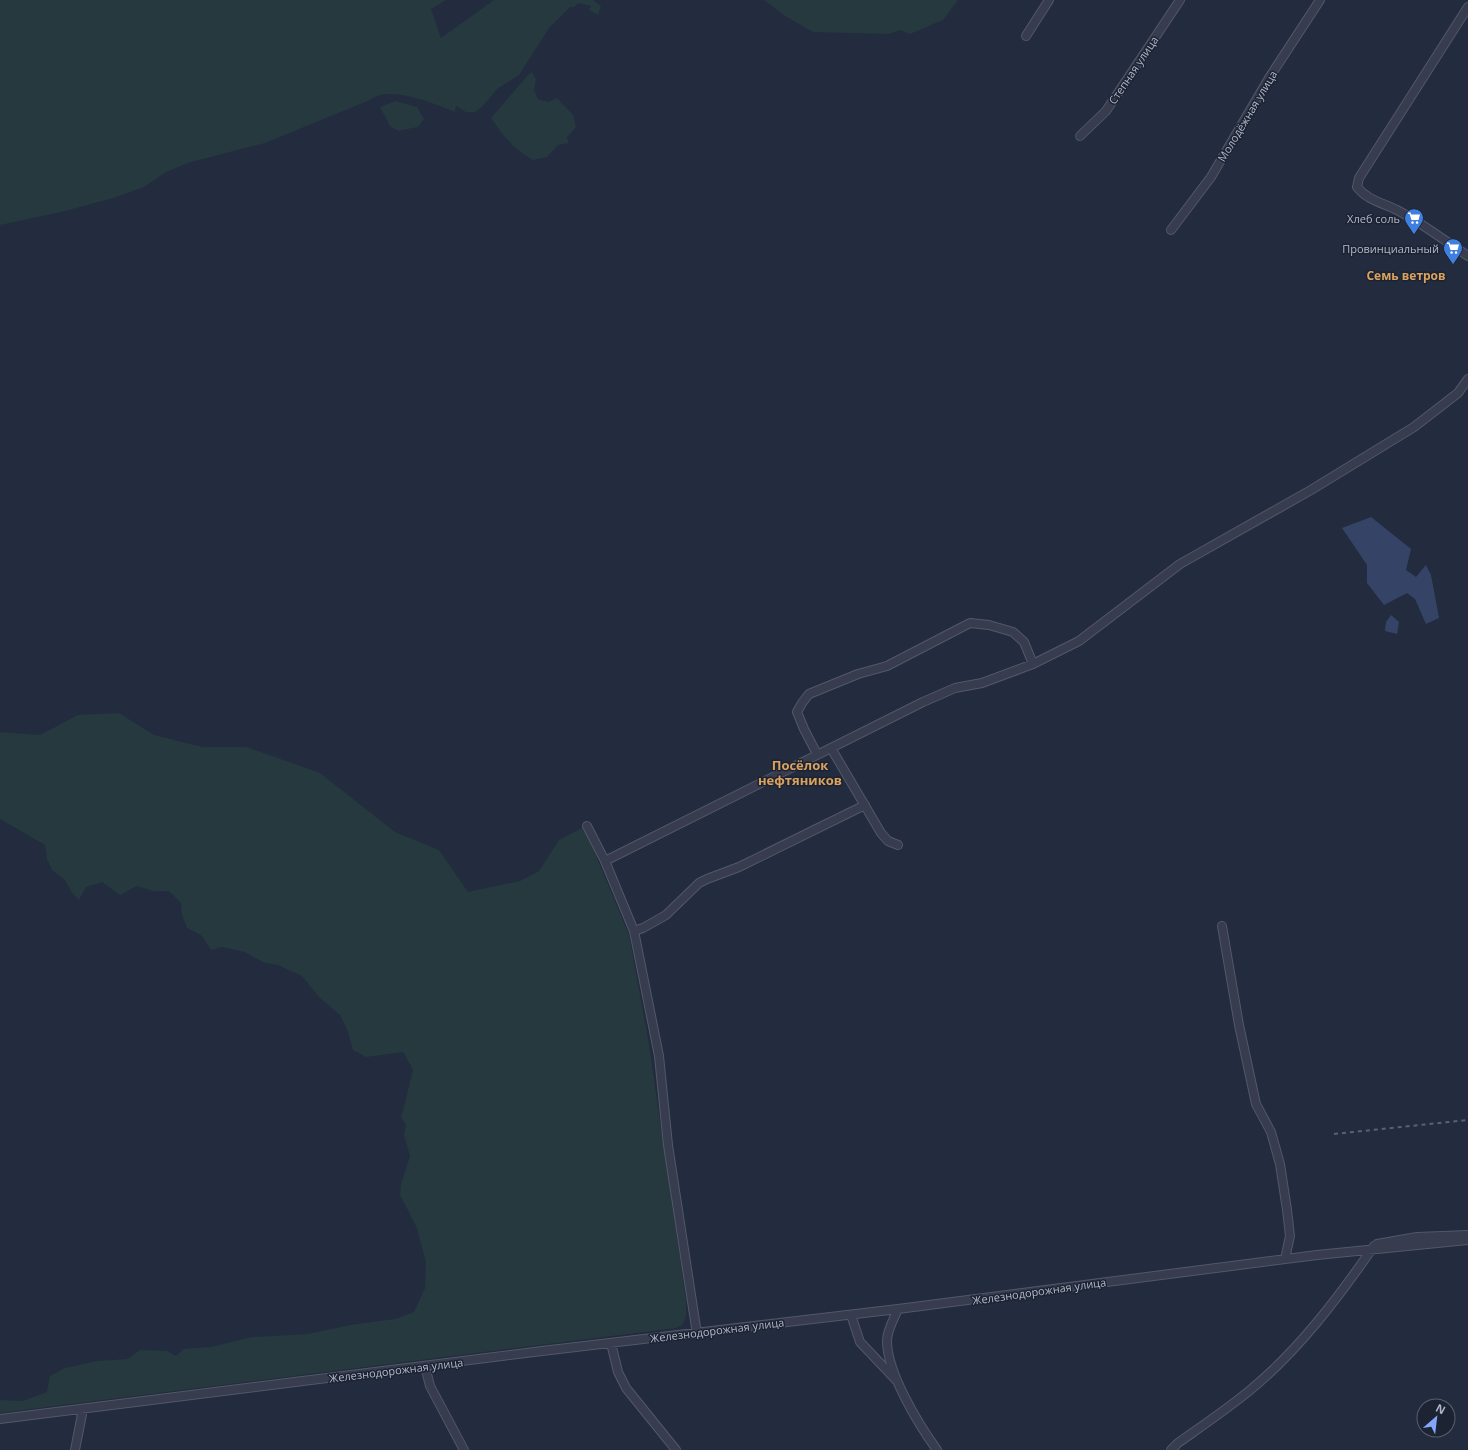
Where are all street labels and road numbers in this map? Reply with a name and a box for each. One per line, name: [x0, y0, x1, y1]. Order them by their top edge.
street label: Степная улица: [1105, 33, 1161, 107]
street label: Молодёжная улица: [1214, 68, 1280, 164]
street label: Железнодорожная улица: [971, 1274, 1107, 1308]
street label: Железнодорожная улица: [649, 1314, 785, 1346]
street label: Железнодорожная улица: [328, 1354, 464, 1386]

